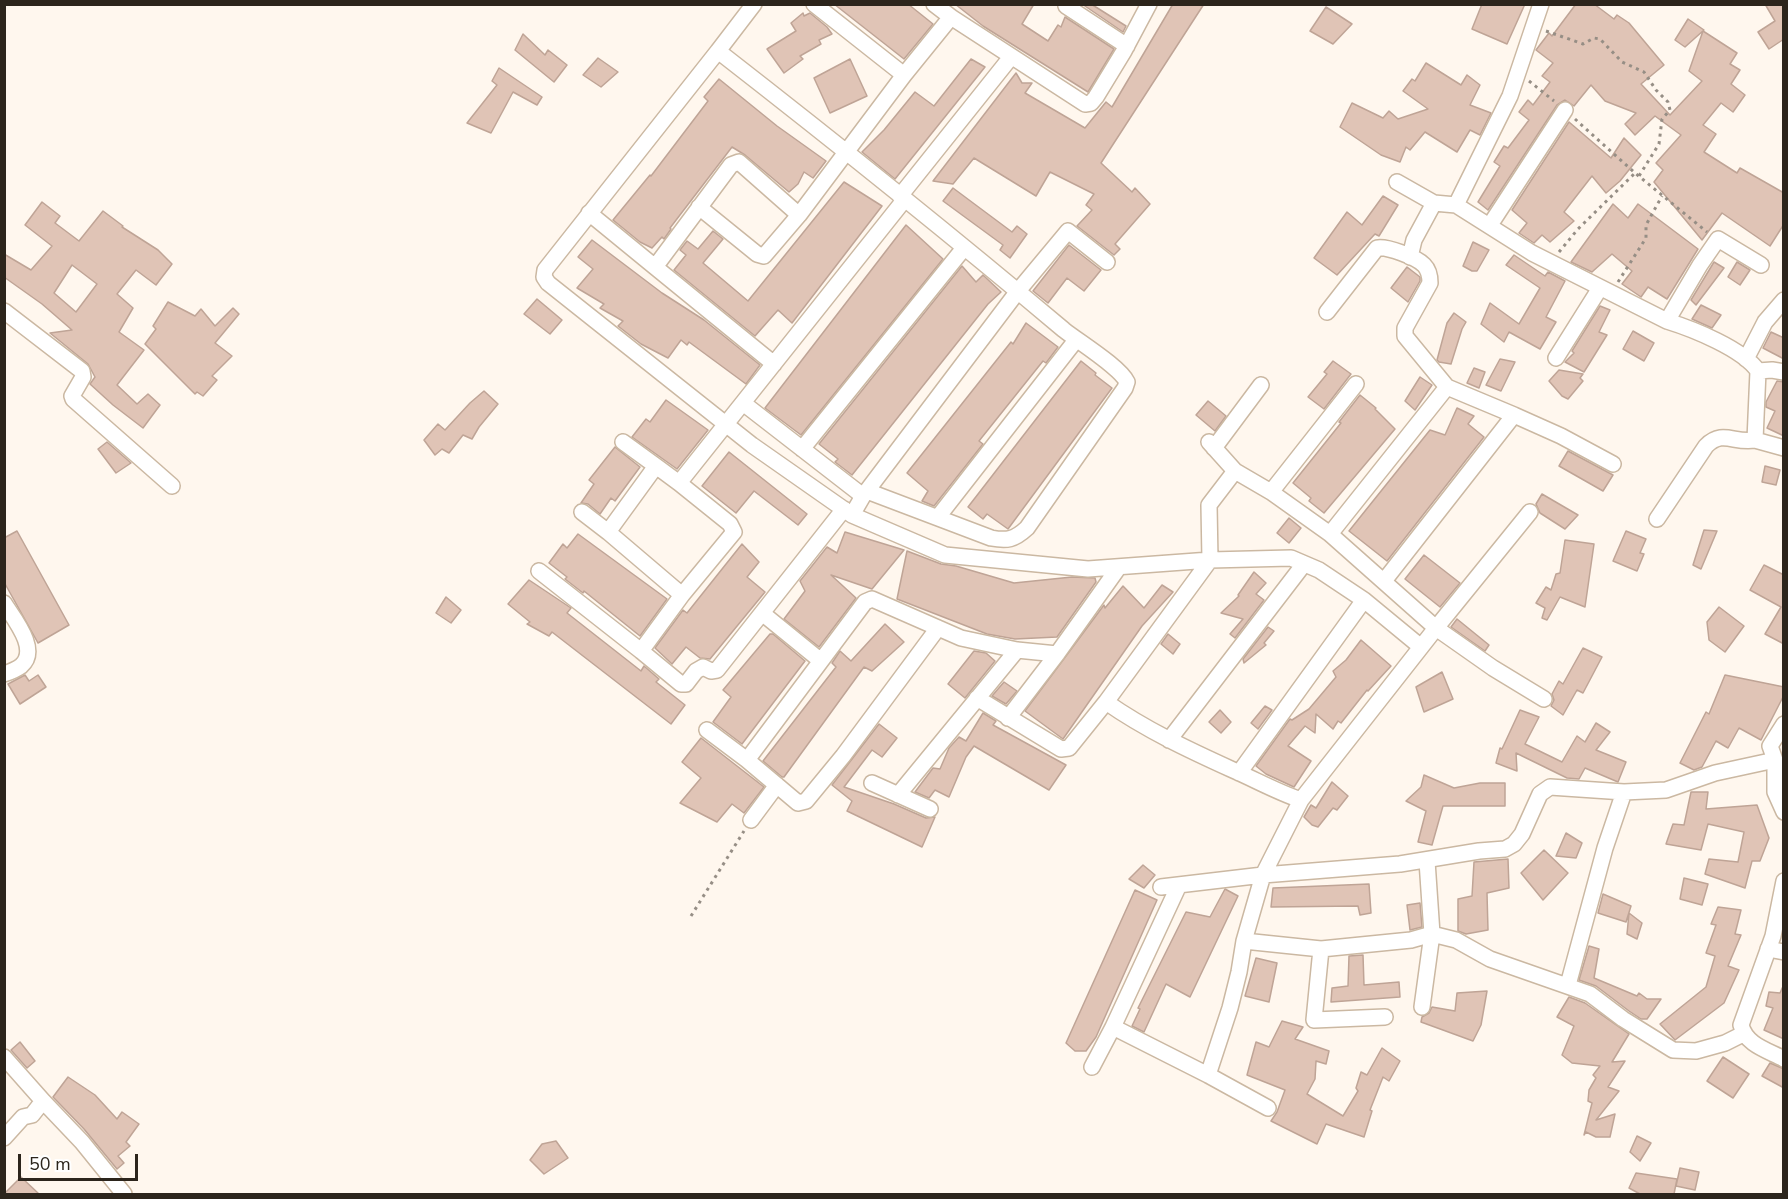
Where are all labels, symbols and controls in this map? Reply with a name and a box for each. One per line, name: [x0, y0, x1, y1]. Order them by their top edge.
scale bar: [21, 1142, 141, 1180]
text: 50 m: [29, 1152, 71, 1176]

